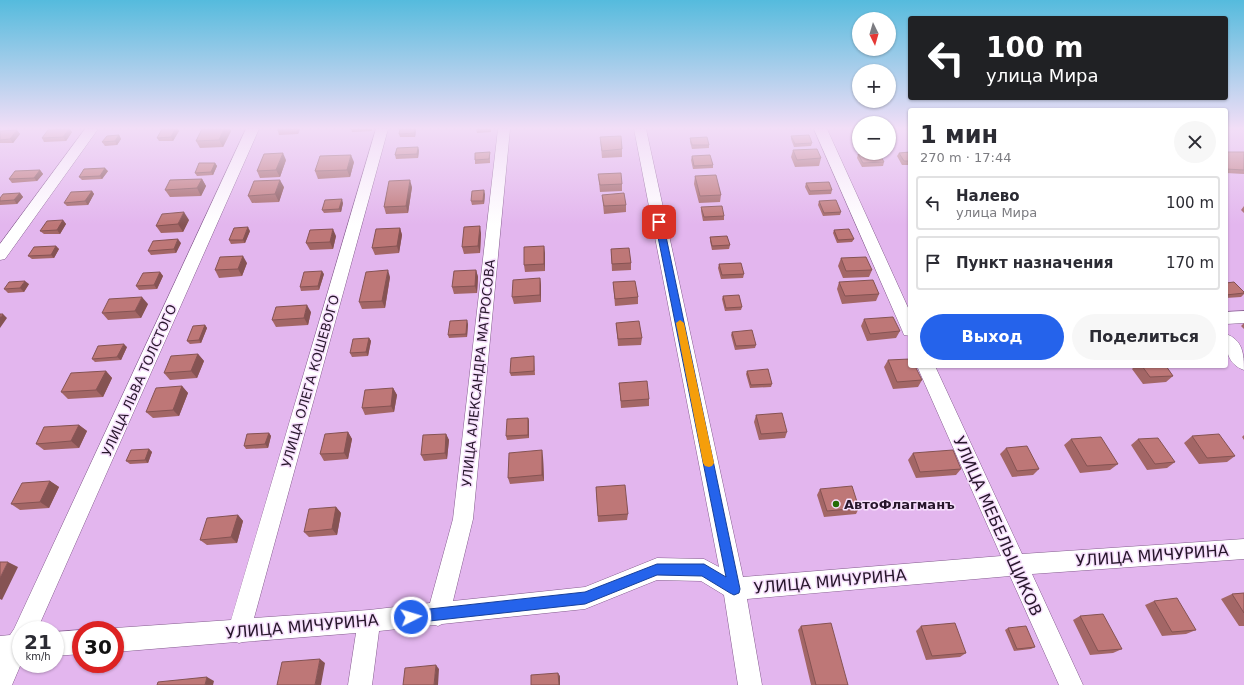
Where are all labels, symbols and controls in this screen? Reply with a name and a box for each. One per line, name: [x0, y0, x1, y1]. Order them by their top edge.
north arrow: [852, 12, 896, 56]
map controls: [852, 12, 896, 160]
text: 100 m: [986, 31, 1083, 64]
icon: left: [920, 32, 972, 84]
button: +: [852, 64, 896, 108]
text: улица Мира: [986, 65, 1099, 86]
button: −: [852, 116, 896, 160]
text: 1 мин: [920, 121, 998, 149]
button: close: [1174, 121, 1216, 163]
text: 270 m · 17:44: [920, 150, 1011, 165]
text: Налево: [956, 187, 1020, 205]
icon: left: [922, 192, 944, 214]
text: 100 m: [1166, 194, 1214, 212]
pin: [642, 205, 676, 239]
text: улица Мира: [956, 205, 1037, 220]
icon: arrive: [648, 211, 670, 233]
icon: arrive: [922, 252, 944, 274]
text: Пункт назначения: [956, 254, 1113, 272]
text: 170 m: [1166, 254, 1214, 272]
street label: УЛИЦА АЛЕКСАНДРА МАТРОСОВА: [459, 258, 498, 488]
street label: УЛИЦА ОЛЕГА КОШЕВОГО: [279, 293, 342, 469]
street label: УЛИЦА ЛЬВА ТОЛСТОГО: [99, 302, 180, 458]
button: Выход: [920, 314, 1064, 360]
button: Поделиться: [1072, 314, 1216, 360]
street label: УЛИЦА МЕБЕЛЬЩИКОВ: [949, 433, 1046, 619]
place label: АвтоФлагманъ: [844, 497, 955, 512]
marker: АвтоФлагманъ: [831, 499, 841, 509]
street label: УЛИЦА МИЧУРИНА: [1075, 541, 1229, 570]
street label: УЛИЦА МИЧУРИНА: [753, 565, 907, 598]
position arrow: [390, 596, 432, 638]
street label: УЛИЦА МИЧУРИНА: [225, 610, 379, 643]
speed limit sign: 30: [72, 621, 124, 673]
text: 21: [24, 630, 52, 654]
text: km/h: [25, 651, 51, 662]

